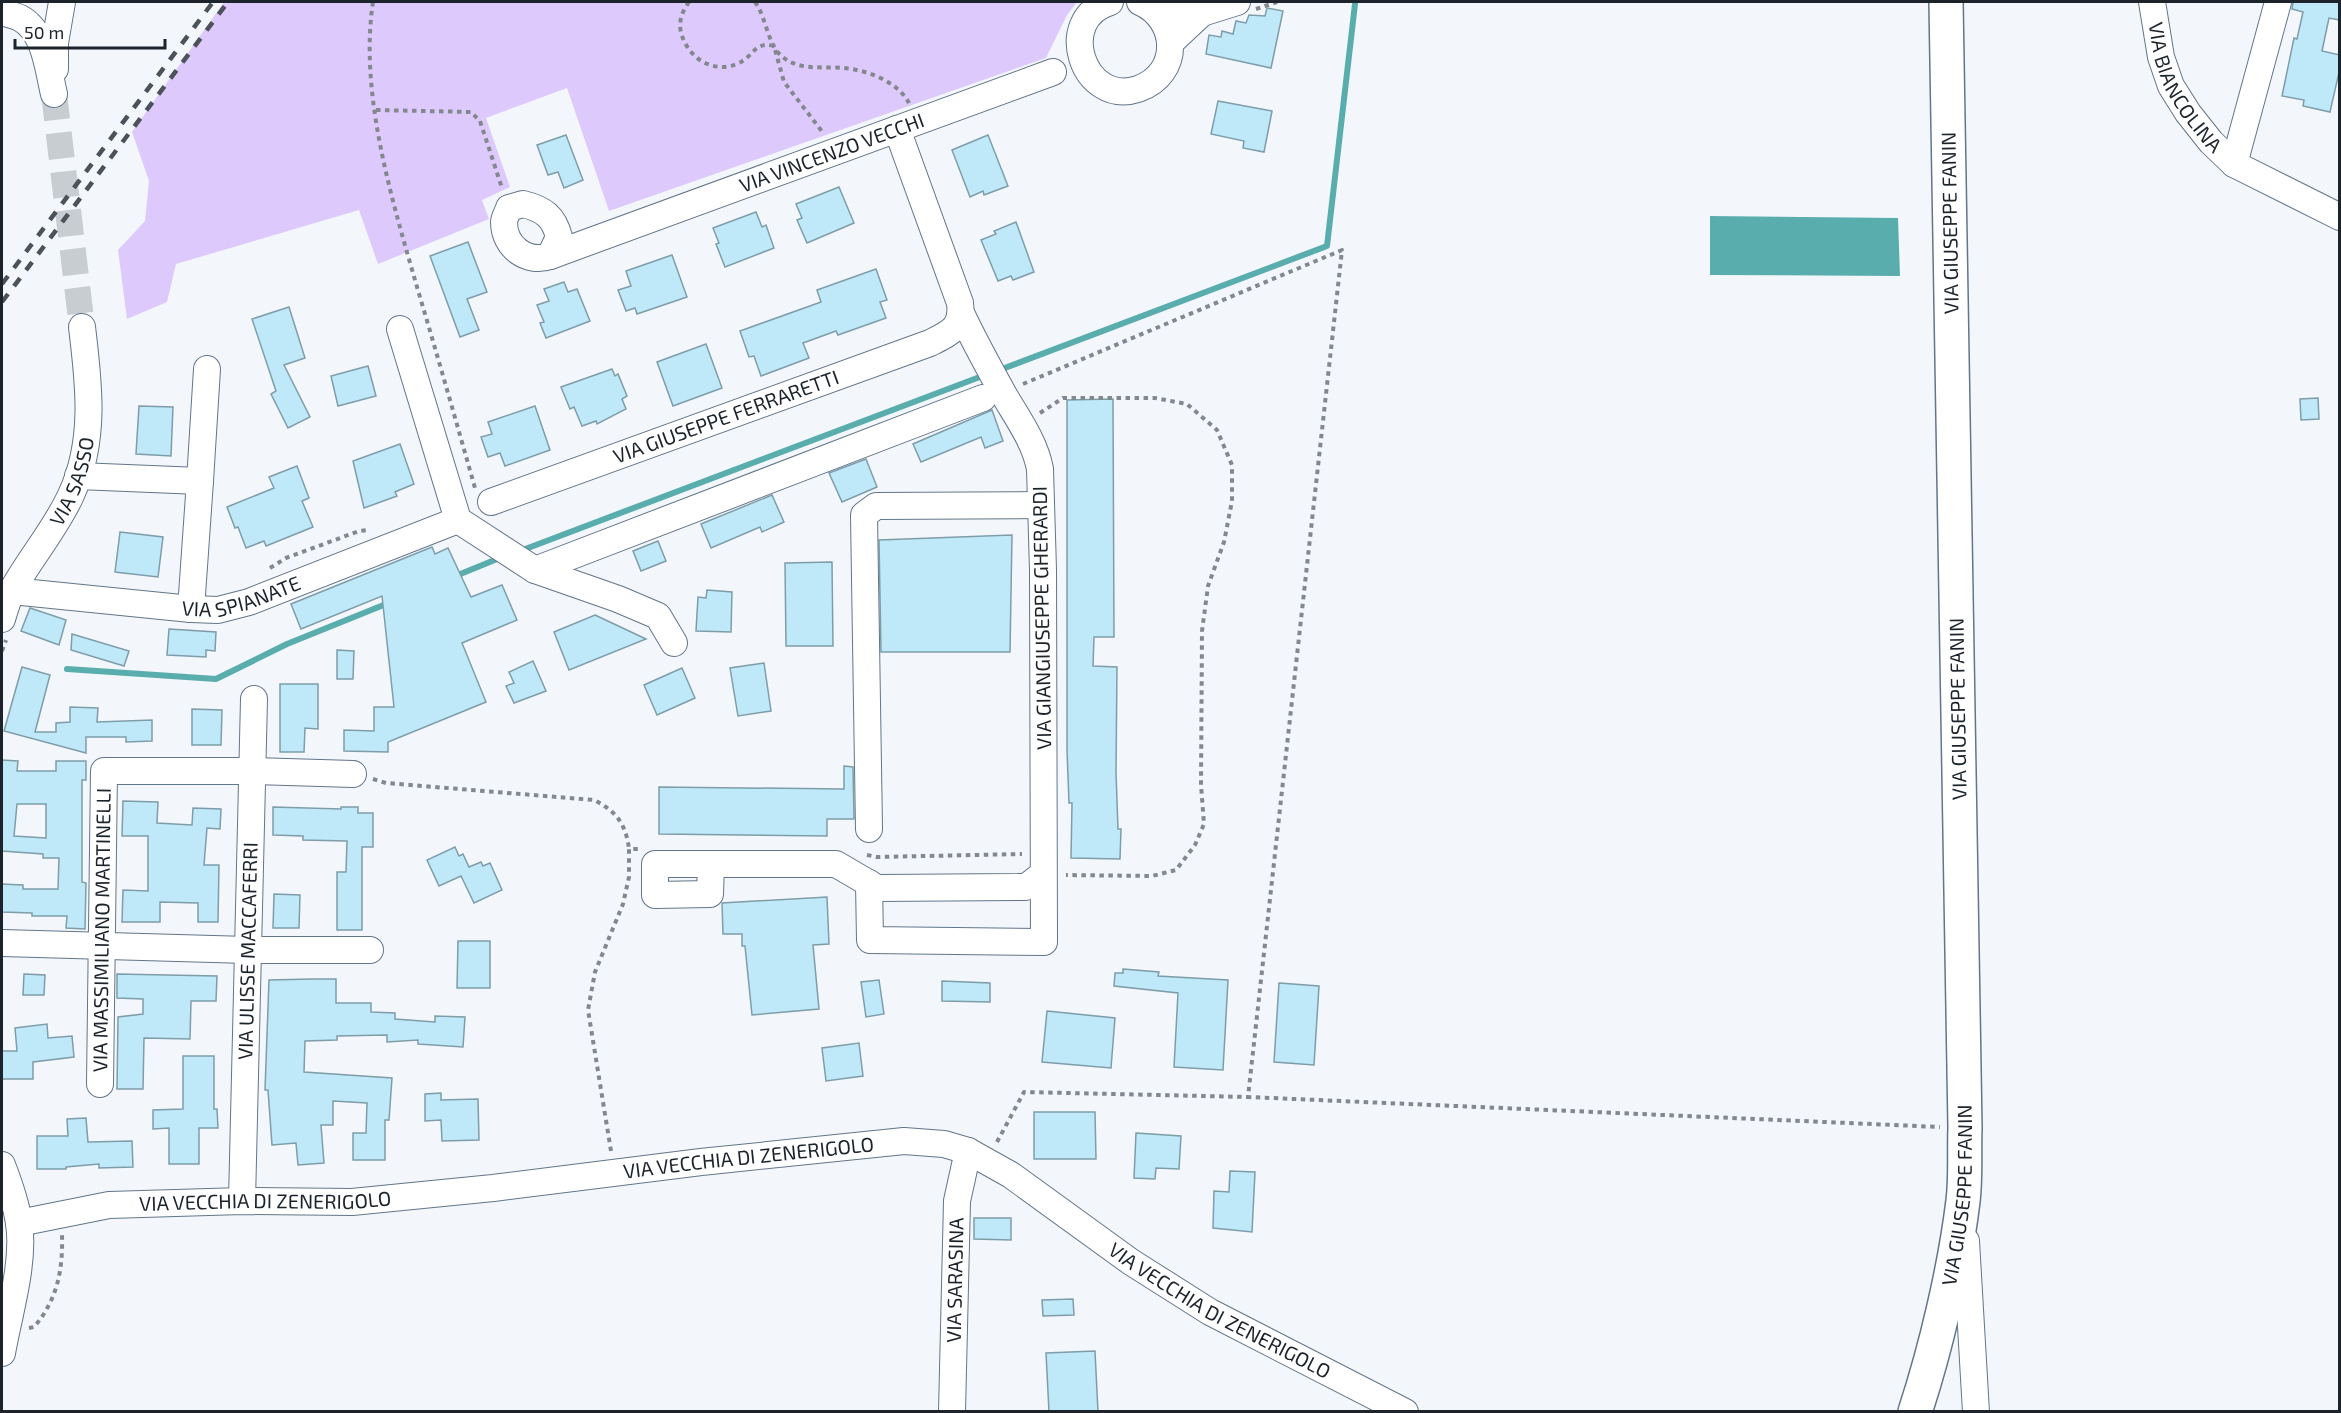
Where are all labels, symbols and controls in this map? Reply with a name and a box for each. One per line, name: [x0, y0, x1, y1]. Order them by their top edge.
scale bar: [15, 12, 165, 50]
street label: VIA BIANCOLINA: [2144, 20, 2228, 157]
text: 50 m: [24, 21, 64, 43]
street label: VIA VINCENZO VECCHI: [736, 107, 927, 197]
street label: VIA GIUSEPPE FANIN: [1935, 132, 1963, 314]
street label: VIA GIUSEPPE FERRARETTI: [610, 364, 842, 468]
street label: VIA SASSO: [44, 435, 98, 530]
street label: VIA GIANGIUSEPPE GHERARDI: [1027, 486, 1055, 750]
street label: VIA SPIANATE: [181, 570, 304, 621]
street label: VIA GIUSEPPE FANIN: [1943, 618, 1971, 800]
street label: VIA MASSIMILIANO MARTINELLI: [87, 788, 115, 1072]
street label: VIA ULISSE MACCAFERRI: [232, 842, 262, 1060]
street label: VIA GIUSEPPE FANIN: [1936, 1104, 1976, 1288]
street label: VIA VECCHIA DI ZENERIGOLO: [622, 1131, 875, 1183]
street label: VIA VECCHIA DI ZENERIGOLO: [139, 1185, 392, 1215]
street label: VIA SARASINA: [941, 1216, 968, 1343]
street label: VIA VECCHIA DI ZENERIGOLO: [1104, 1237, 1335, 1383]

